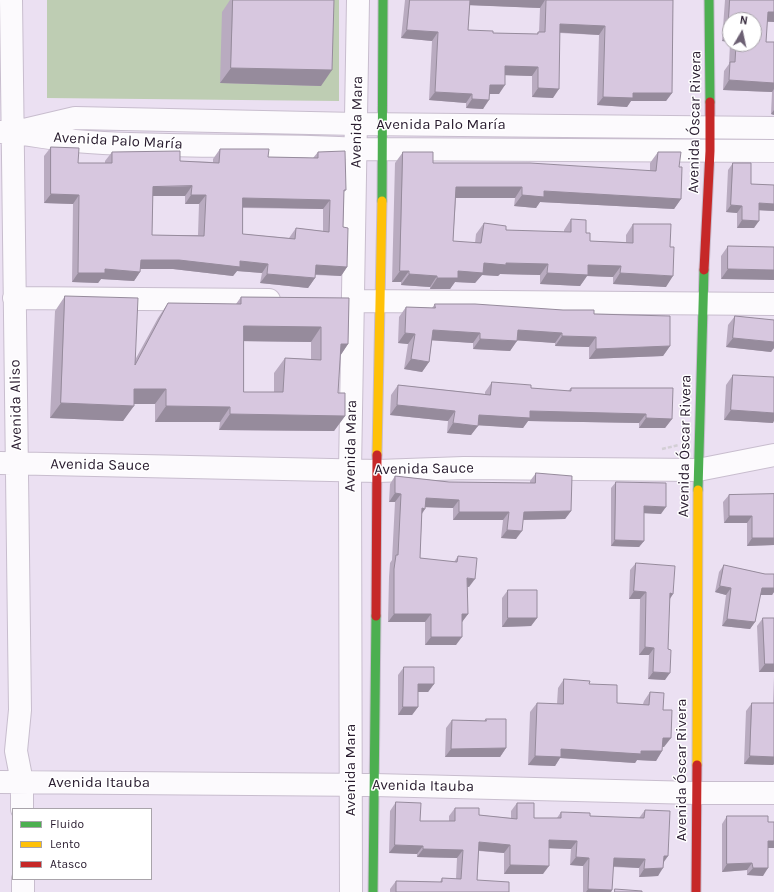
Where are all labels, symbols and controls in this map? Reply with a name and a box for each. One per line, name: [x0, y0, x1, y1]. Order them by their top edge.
north arrow: [722, 12, 762, 52]
text: N: [739, 14, 749, 28]
street label: Avenida Óscar Rivera: [685, 50, 705, 194]
street label: Avenida Mara: [347, 76, 367, 168]
street label: Avenida Palo María: [376, 116, 506, 134]
street label: Avenida Palo María: [53, 129, 183, 153]
street label: Avenida Aliso: [6, 359, 26, 451]
street label: Avenida Óscar Rivera: [675, 374, 695, 518]
street label: Avenida Mara: [341, 400, 361, 492]
street label: Avenida Sauce: [50, 455, 150, 475]
street label: Avenida Sauce: [374, 459, 474, 479]
street label: Avenida Óscar Rivera: [673, 699, 691, 841]
street label: Avenida Mara: [342, 724, 360, 816]
street label: Avenida Itauba: [48, 774, 150, 792]
street label: Avenida Itauba: [372, 776, 474, 796]
legend: [12, 808, 152, 880]
text: Fluido: [50, 817, 84, 831]
text: Lento: [50, 837, 80, 851]
text: Atasco: [50, 857, 87, 871]

